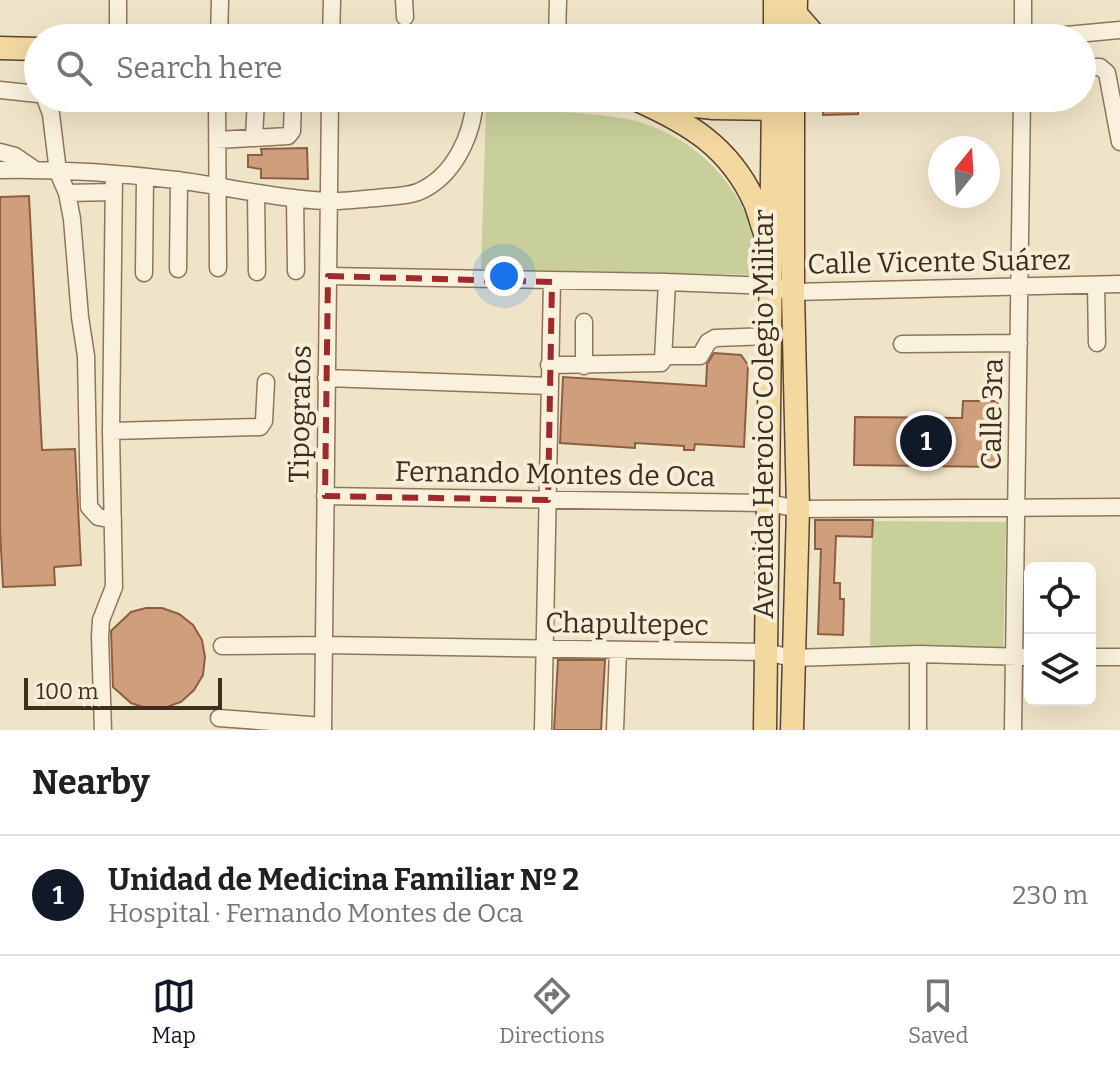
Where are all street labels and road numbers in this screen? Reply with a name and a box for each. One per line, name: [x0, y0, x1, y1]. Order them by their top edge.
street label: Avenida Heroico Colegio Militar: [747, 209, 780, 619]
street label: Calle Vicente Suárez: [807, 243, 1071, 281]
street label: Tipografos: [282, 345, 318, 483]
street label: Calle 3ra: [975, 358, 1009, 470]
street label: Fernando Montes de Oca: [394, 455, 716, 493]
street label: Chapultepec: [545, 606, 709, 642]

